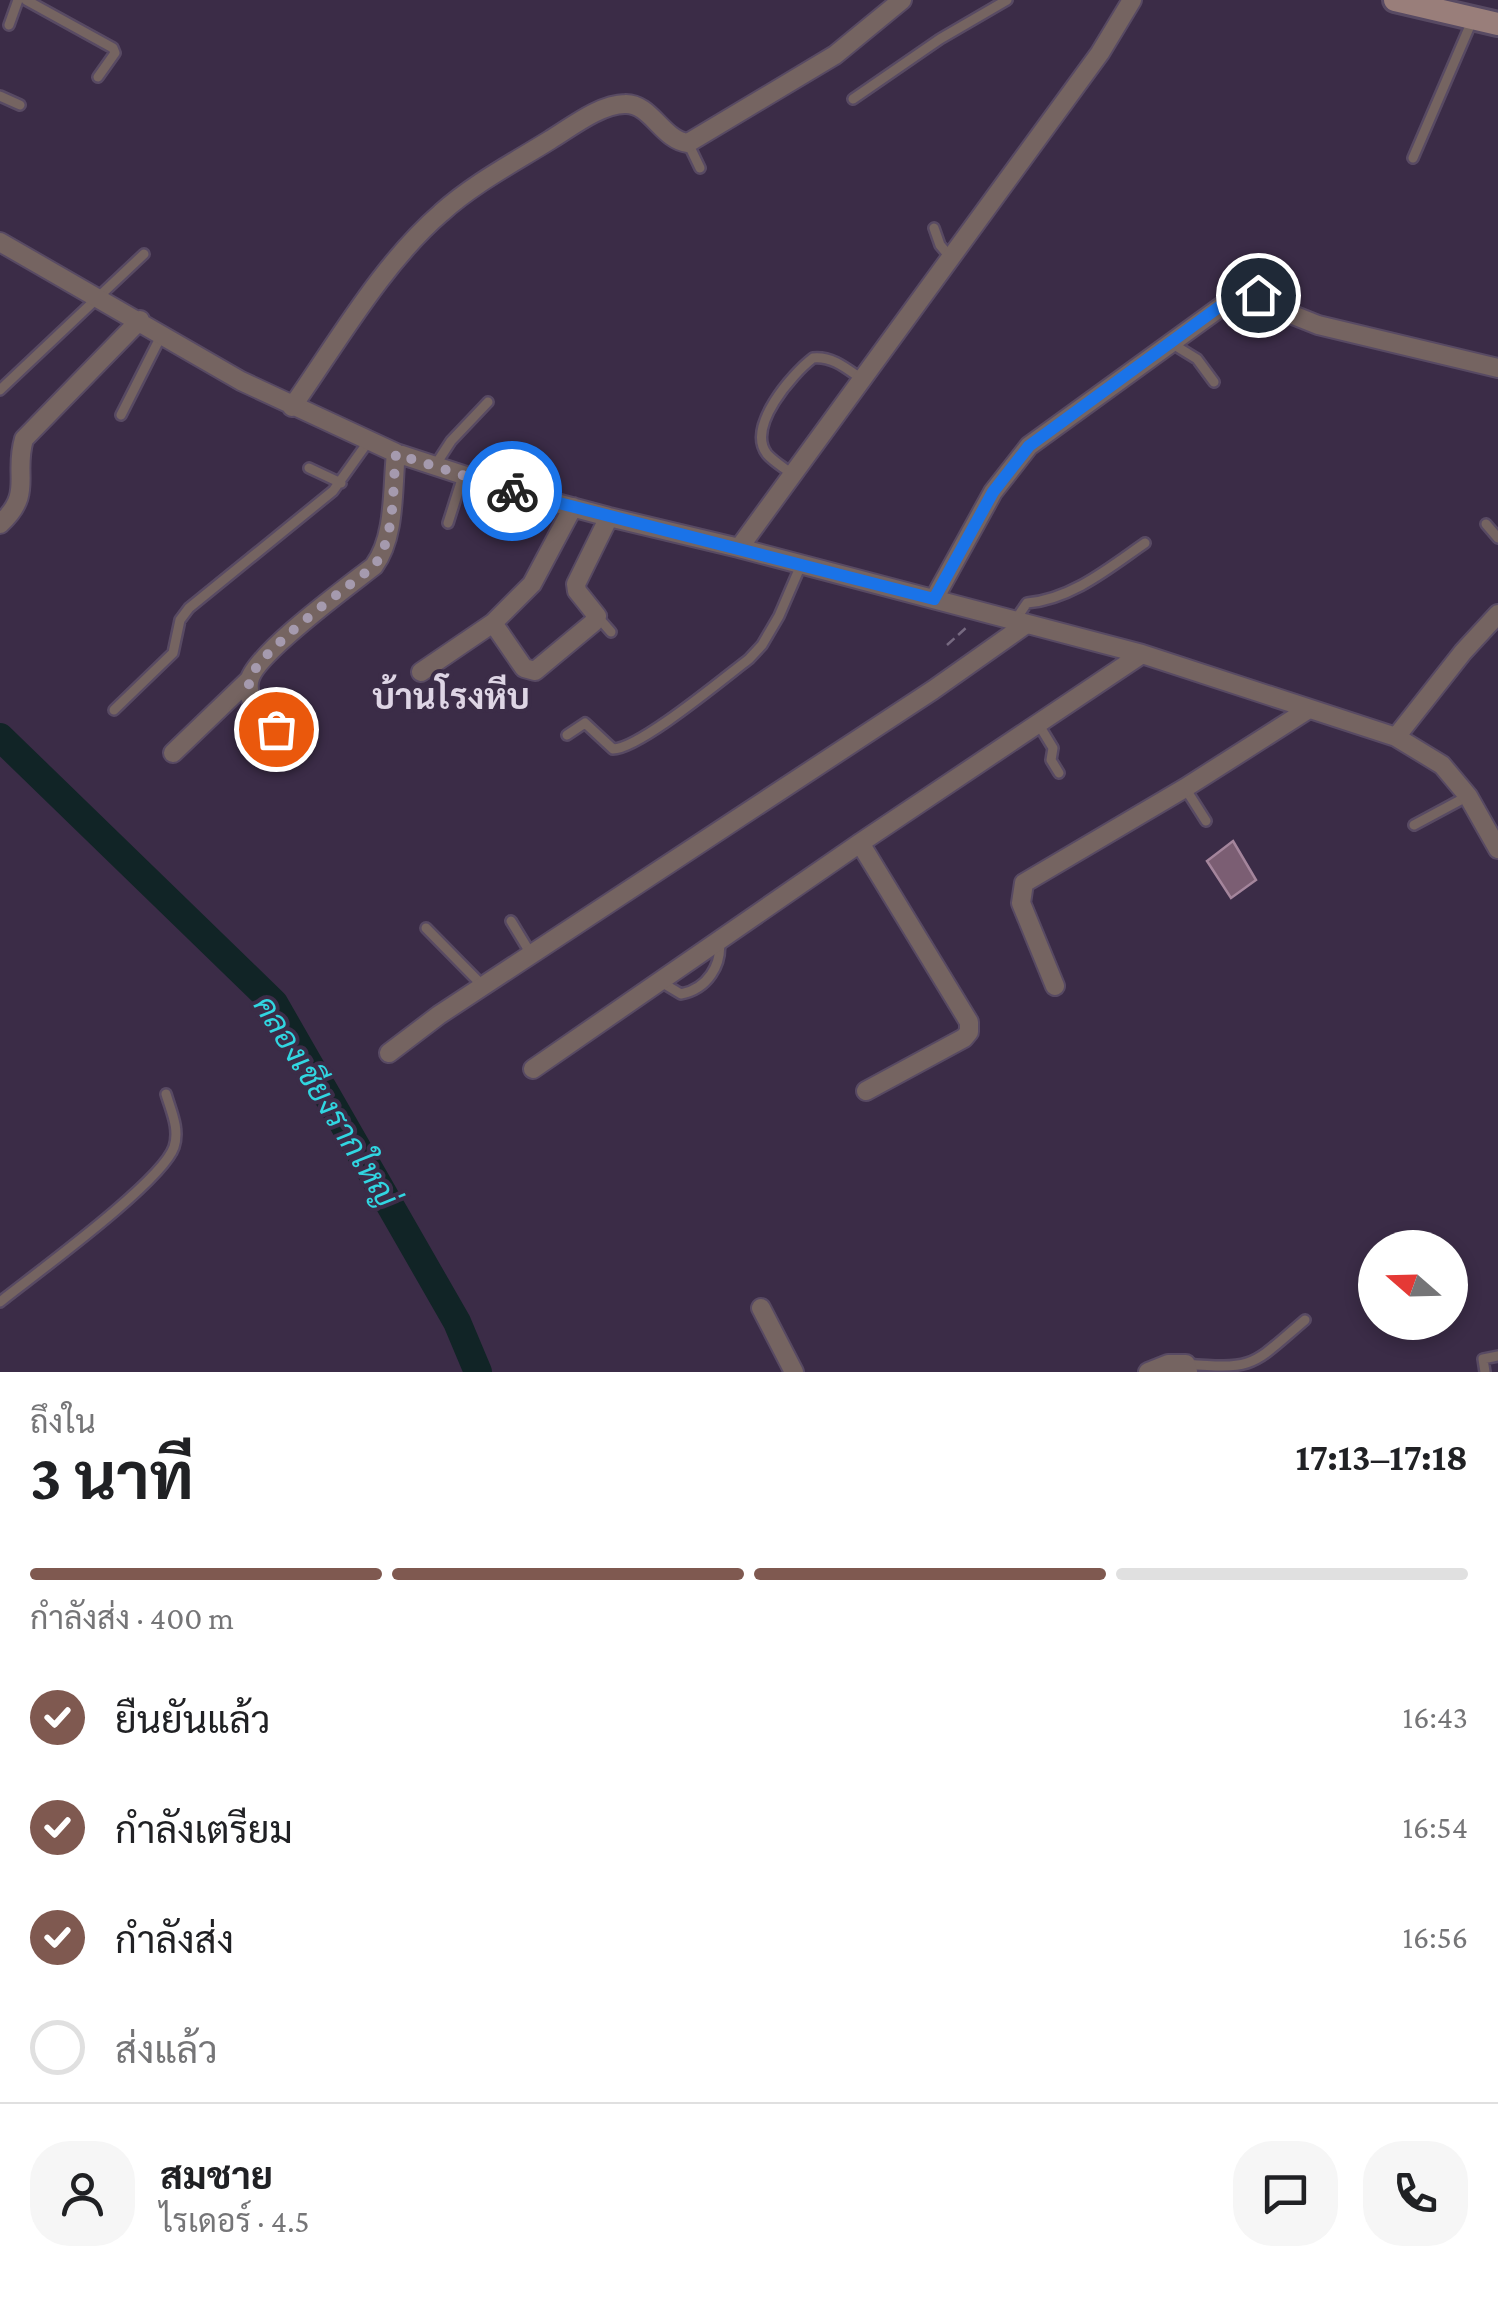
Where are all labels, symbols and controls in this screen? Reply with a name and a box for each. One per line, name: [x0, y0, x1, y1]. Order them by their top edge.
pin: [1216, 253, 1301, 338]
icon: home: [1231, 268, 1286, 323]
courier: [462, 441, 562, 541]
icon: bike: [485, 464, 540, 519]
district label: บ้านโรงหีบ: [372, 673, 530, 717]
pin: [234, 687, 319, 772]
icon: bag: [249, 702, 304, 757]
water label: คลองเชียงรากใหญ่: [246, 987, 409, 1215]
north arrow: [1358, 1230, 1468, 1340]
map controls: [1358, 1230, 1468, 1340]
text: ถึงใน: [30, 1404, 96, 1440]
text: 17:13–17:18: [1295, 1436, 1468, 1478]
text: 3 นาที: [30, 1441, 194, 1513]
text: กำลังส่ง · 400 m: [30, 1600, 234, 1636]
icon: check: [30, 1690, 85, 1745]
text: ยืนยันแล้ว: [115, 1699, 270, 1741]
text: 16:43: [1403, 1699, 1468, 1735]
icon: check: [30, 1800, 85, 1855]
text: กำลังเตรียม: [115, 1809, 293, 1851]
text: 16:54: [1402, 1809, 1468, 1845]
icon: check: [30, 1910, 85, 1965]
text: กำลังส่ง: [115, 1919, 234, 1961]
text: 16:56: [1402, 1919, 1468, 1955]
text: ส่งแล้ว: [115, 2029, 218, 2071]
button: person: [30, 2141, 135, 2246]
button: chat: [1233, 2141, 1338, 2246]
button: phone: [1363, 2141, 1468, 2246]
text: สมชาย: [160, 2155, 273, 2197]
text: ไรเดอร์ · 4.5: [160, 2203, 310, 2239]

